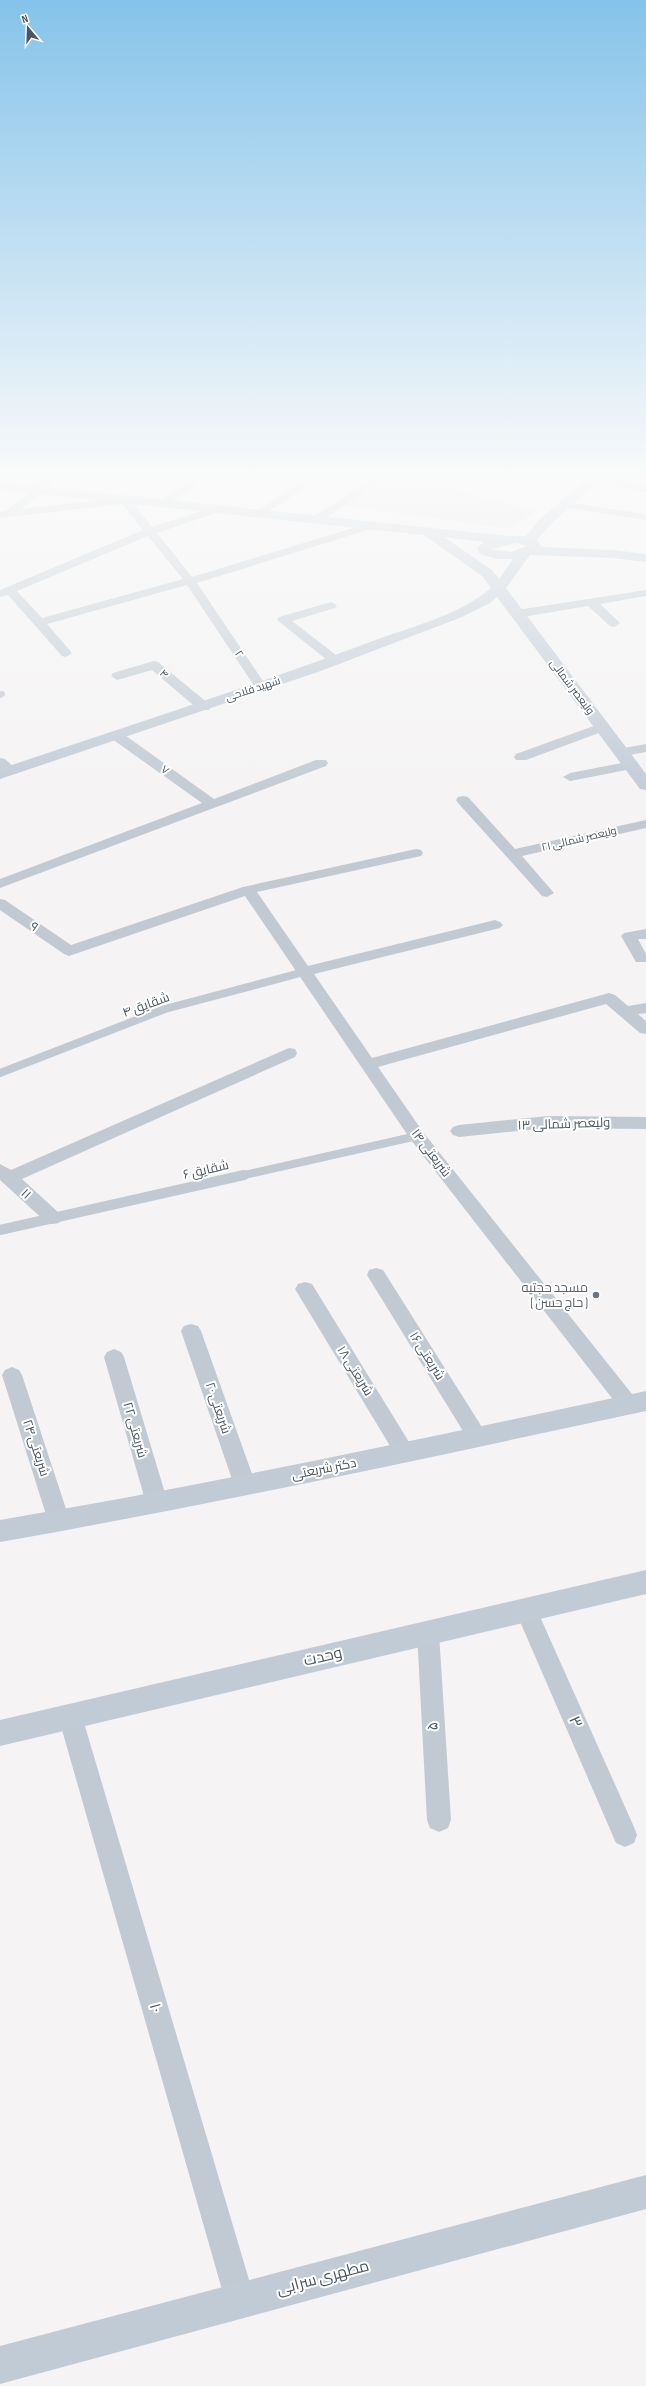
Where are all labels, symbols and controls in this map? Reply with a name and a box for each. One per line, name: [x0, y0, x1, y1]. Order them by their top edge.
north arrow: [8, 8, 48, 48]
text: N: [20, 12, 30, 26]
street label: ۲: [232, 648, 246, 660]
street label: ولیعصر شمالی: [547, 657, 597, 717]
street label: ۴: [157, 667, 171, 681]
street label: شهید فلاحی: [224, 674, 282, 704]
street label: ۷: [158, 763, 172, 777]
street label: ولیعصر شمالی ۲۱: [540, 824, 618, 854]
street label: ۹: [27, 919, 41, 935]
street label: شقایق ۴: [120, 989, 172, 1021]
street label: ولیعصر شمالی ۱۳: [517, 1114, 611, 1134]
street label: شریعتی ۱۴: [408, 1126, 454, 1180]
street label: شقایق ۶: [182, 1157, 230, 1183]
street label: ۱۱: [18, 1185, 34, 1203]
place label: مسجد حجتیه ( حاج حسن ): [521, 1280, 588, 1311]
marker: مسجد حجتیه ( حاج حسن ): [591, 1290, 601, 1300]
street label: شریعتی ۱۶: [406, 1329, 448, 1383]
street label: شریعتی ۱۸: [333, 1343, 377, 1399]
street label: شریعتی ۲۰: [202, 1380, 234, 1436]
street label: شریعتی ۲۲: [119, 1400, 151, 1460]
street label: شریعتی ۲۴: [19, 1417, 53, 1479]
street label: دکتر شریعتی: [290, 1455, 358, 1483]
street label: وحدت: [302, 1643, 344, 1671]
street label: ۳: [564, 1713, 586, 1731]
street label: ۵: [423, 1721, 443, 1731]
street label: ۱۰: [145, 2001, 165, 2015]
street label: مطهری سرابی: [275, 2257, 371, 2299]

